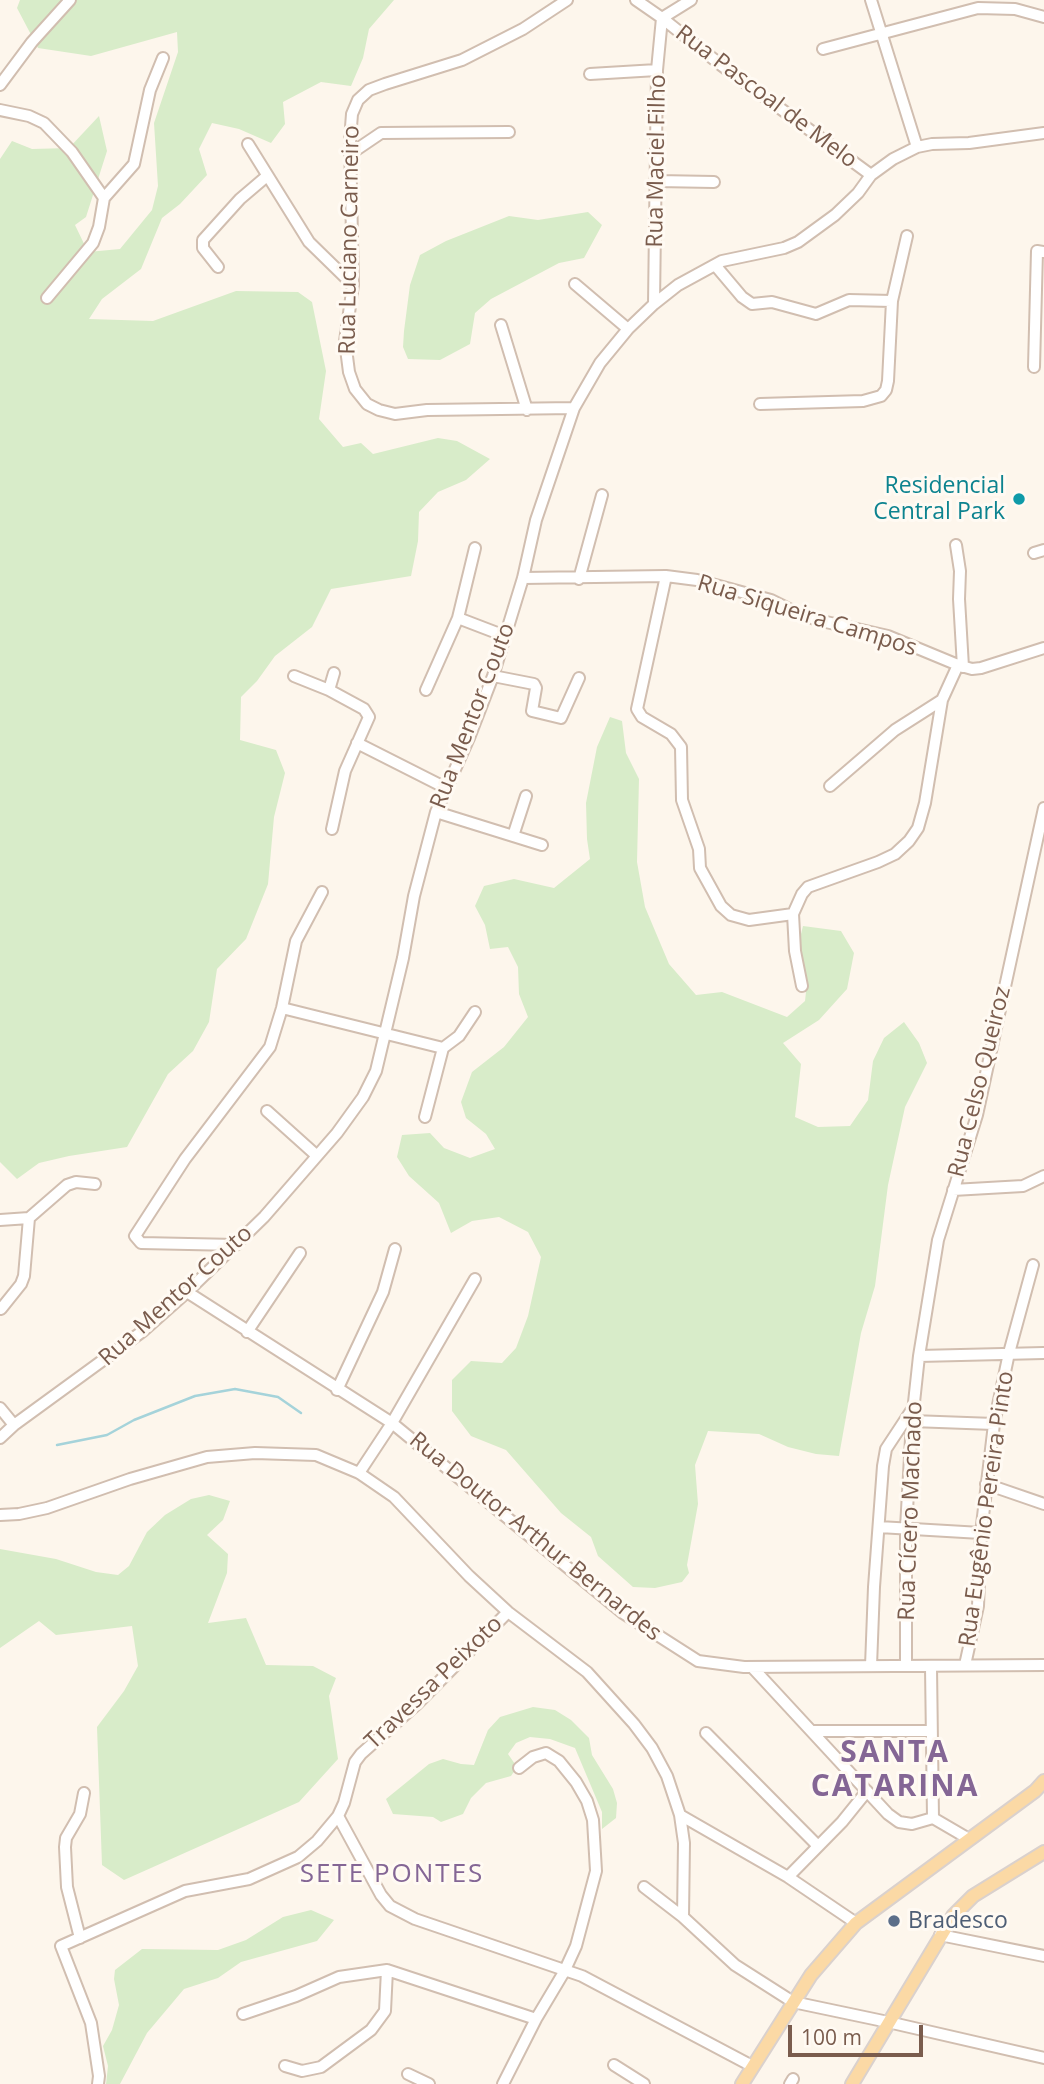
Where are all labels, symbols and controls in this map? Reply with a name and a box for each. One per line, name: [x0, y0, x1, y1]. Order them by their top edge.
street label: Rua Pascoal de Melo: [670, 20, 862, 174]
street label: Rua Maciel Filho: [642, 74, 672, 248]
street label: Rua Luciano Carneiro: [334, 125, 366, 355]
place label: Residencial Central Park: [873, 472, 1005, 526]
marker: Residencial Central Park: [1011, 491, 1027, 507]
street label: Rua Siqueira Campos: [694, 569, 920, 663]
street label: Rua Mentor Couto: [425, 619, 521, 813]
street label: Rua Celso Queiroz: [943, 984, 1017, 1180]
street label: Rua Mentor Couto: [94, 1220, 258, 1372]
street label: Rua Eugênio Pereira Pinto: [954, 1369, 1020, 1649]
street label: Rua Cícero Machado: [893, 1401, 929, 1621]
street label: Rua Doutor Arthur Bernardes: [403, 1427, 667, 1647]
street label: Travessa Peixoto: [360, 1610, 508, 1756]
district label: SANTA CATARINA: [812, 1735, 978, 1805]
district label: SETE PONTES: [301, 1859, 483, 1891]
place label: Bradesco: [908, 1907, 1008, 1935]
marker: Bradesco: [886, 1913, 902, 1929]
scale bar: [792, 2010, 927, 2054]
text: 100 m: [801, 2023, 862, 2051]

